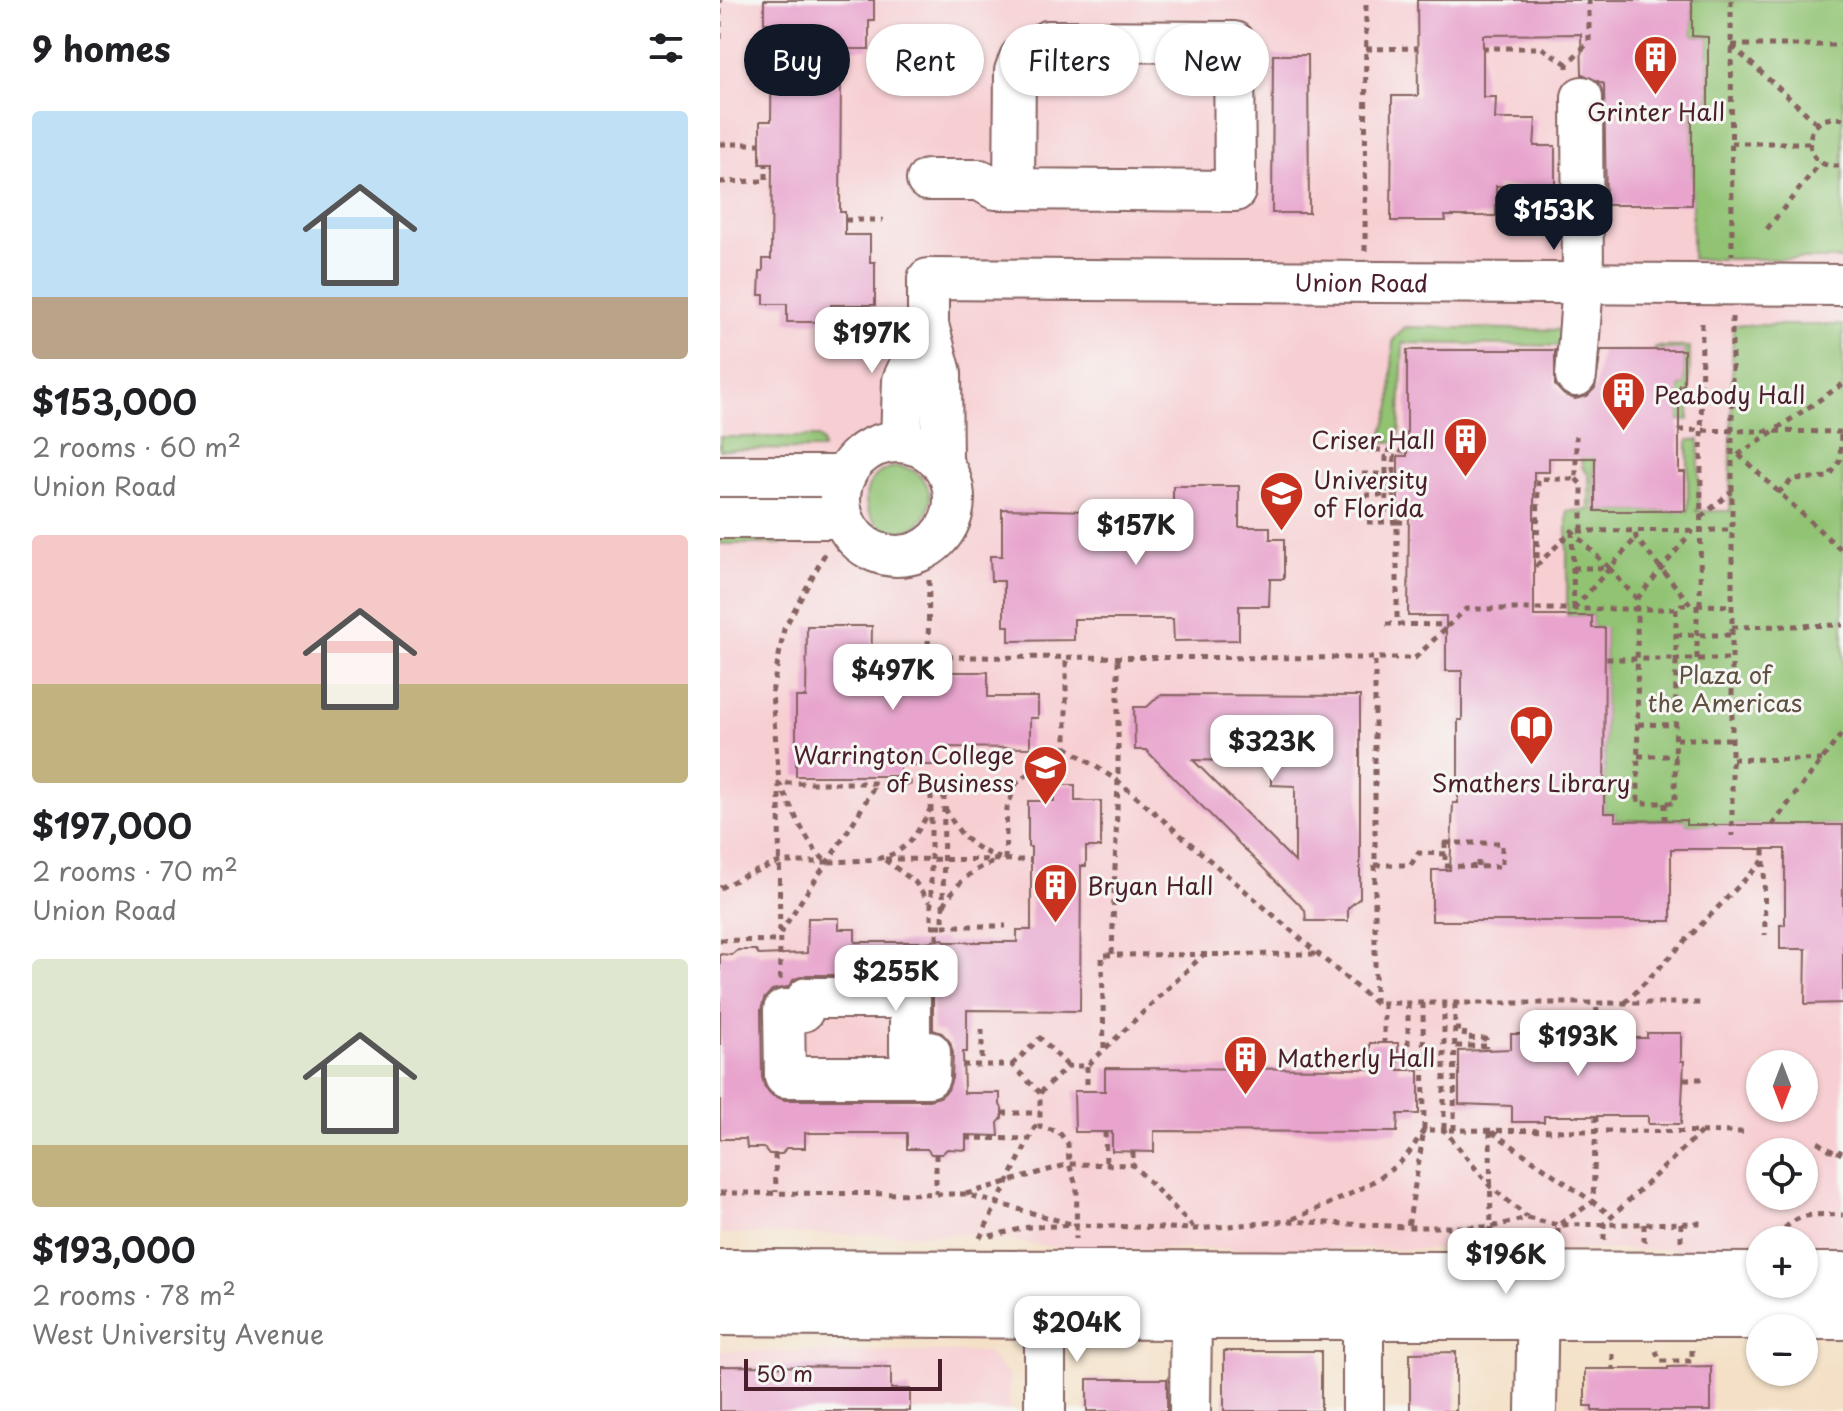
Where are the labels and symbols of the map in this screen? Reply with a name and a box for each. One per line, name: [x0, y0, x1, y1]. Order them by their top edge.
building icon: Grinter Hall: [1632, 33, 1680, 96]
place label: Grinter Hall: [1587, 93, 1725, 129]
pin: $153K: [1498, 184, 1610, 252]
street label: Union Road: [1294, 263, 1428, 300]
pin: $197K: [816, 307, 928, 375]
building icon: Peabody Hall: [1599, 370, 1647, 433]
place label: Peabody Hall: [1654, 376, 1805, 412]
building icon: Criser Hall: [1442, 415, 1490, 478]
place label: Criser Hall: [1311, 421, 1435, 457]
place label: University of Florida: [1313, 461, 1428, 525]
school or university icon: University of Florida: [1258, 469, 1306, 532]
pin: $157K: [1080, 499, 1192, 567]
pin: $497K: [837, 644, 949, 712]
park label: Plaza of the Americas: [1648, 656, 1802, 720]
library icon: Smathers Library: [1507, 704, 1555, 767]
pin: $323K: [1216, 715, 1328, 783]
place label: Warrington College of Business: [794, 736, 1014, 800]
school or university icon: Warrington College of Business: [1021, 744, 1069, 807]
place label: Smathers Library: [1432, 764, 1630, 800]
building icon: Bryan Hall: [1032, 861, 1080, 924]
place label: Bryan Hall: [1087, 867, 1213, 903]
pin: $255K: [840, 945, 952, 1013]
pin: $193K: [1522, 1010, 1634, 1078]
building icon: Matherly Hall: [1222, 1033, 1270, 1096]
place label: Matherly Hall: [1277, 1039, 1435, 1075]
north arrow: [1746, 1050, 1818, 1122]
pin: $196K: [1450, 1228, 1562, 1296]
pin: $204K: [1021, 1296, 1133, 1364]
scale bar: [744, 1355, 942, 1391]

